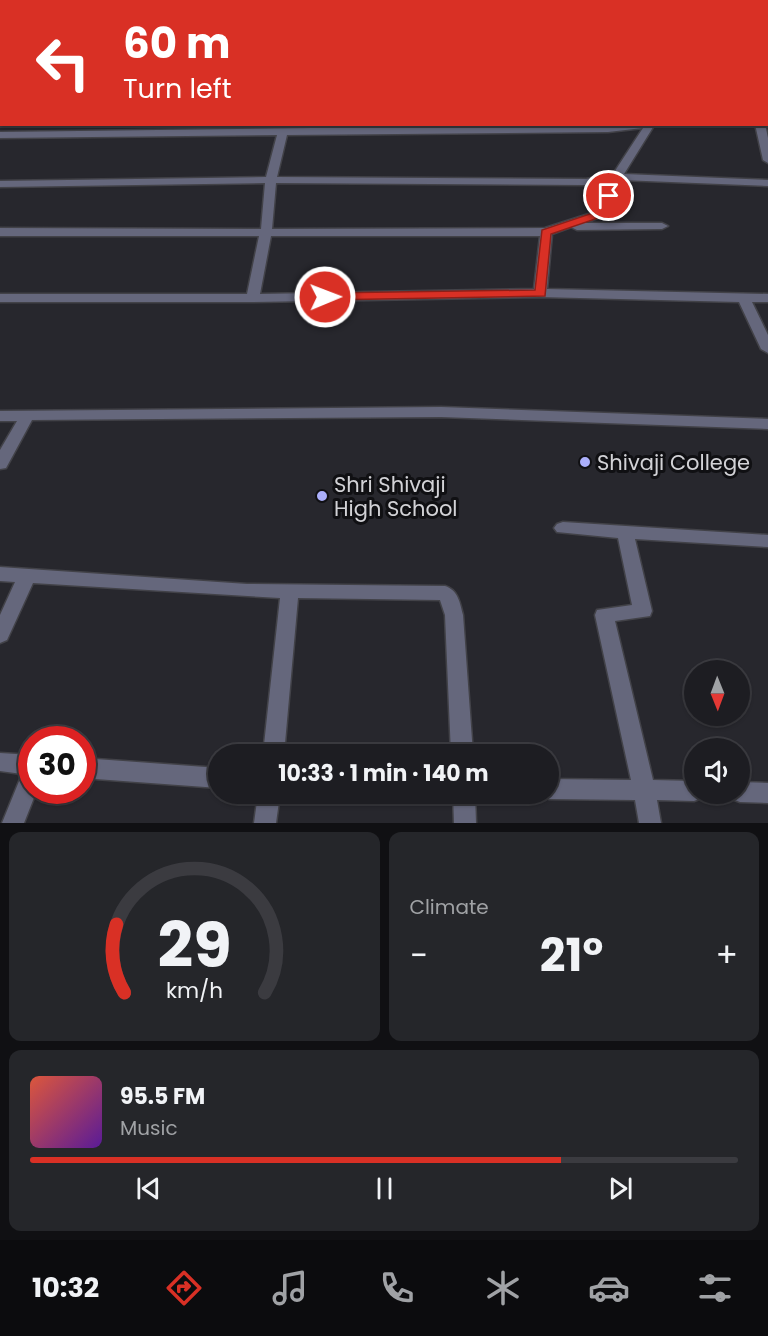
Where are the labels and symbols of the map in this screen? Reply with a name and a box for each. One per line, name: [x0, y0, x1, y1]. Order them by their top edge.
pin: [583, 170, 634, 221]
position arrow: [293, 265, 357, 329]
place label: Shivaji College: [597, 448, 750, 477]
marker: Shivaji College: [578, 455, 592, 469]
place label: Shri Shivaji High School: [334, 470, 458, 523]
marker: Shri Shivaji High School: [315, 489, 329, 503]
north arrow: [684, 660, 750, 726]
speed limit sign: 30: [18, 726, 96, 804]

